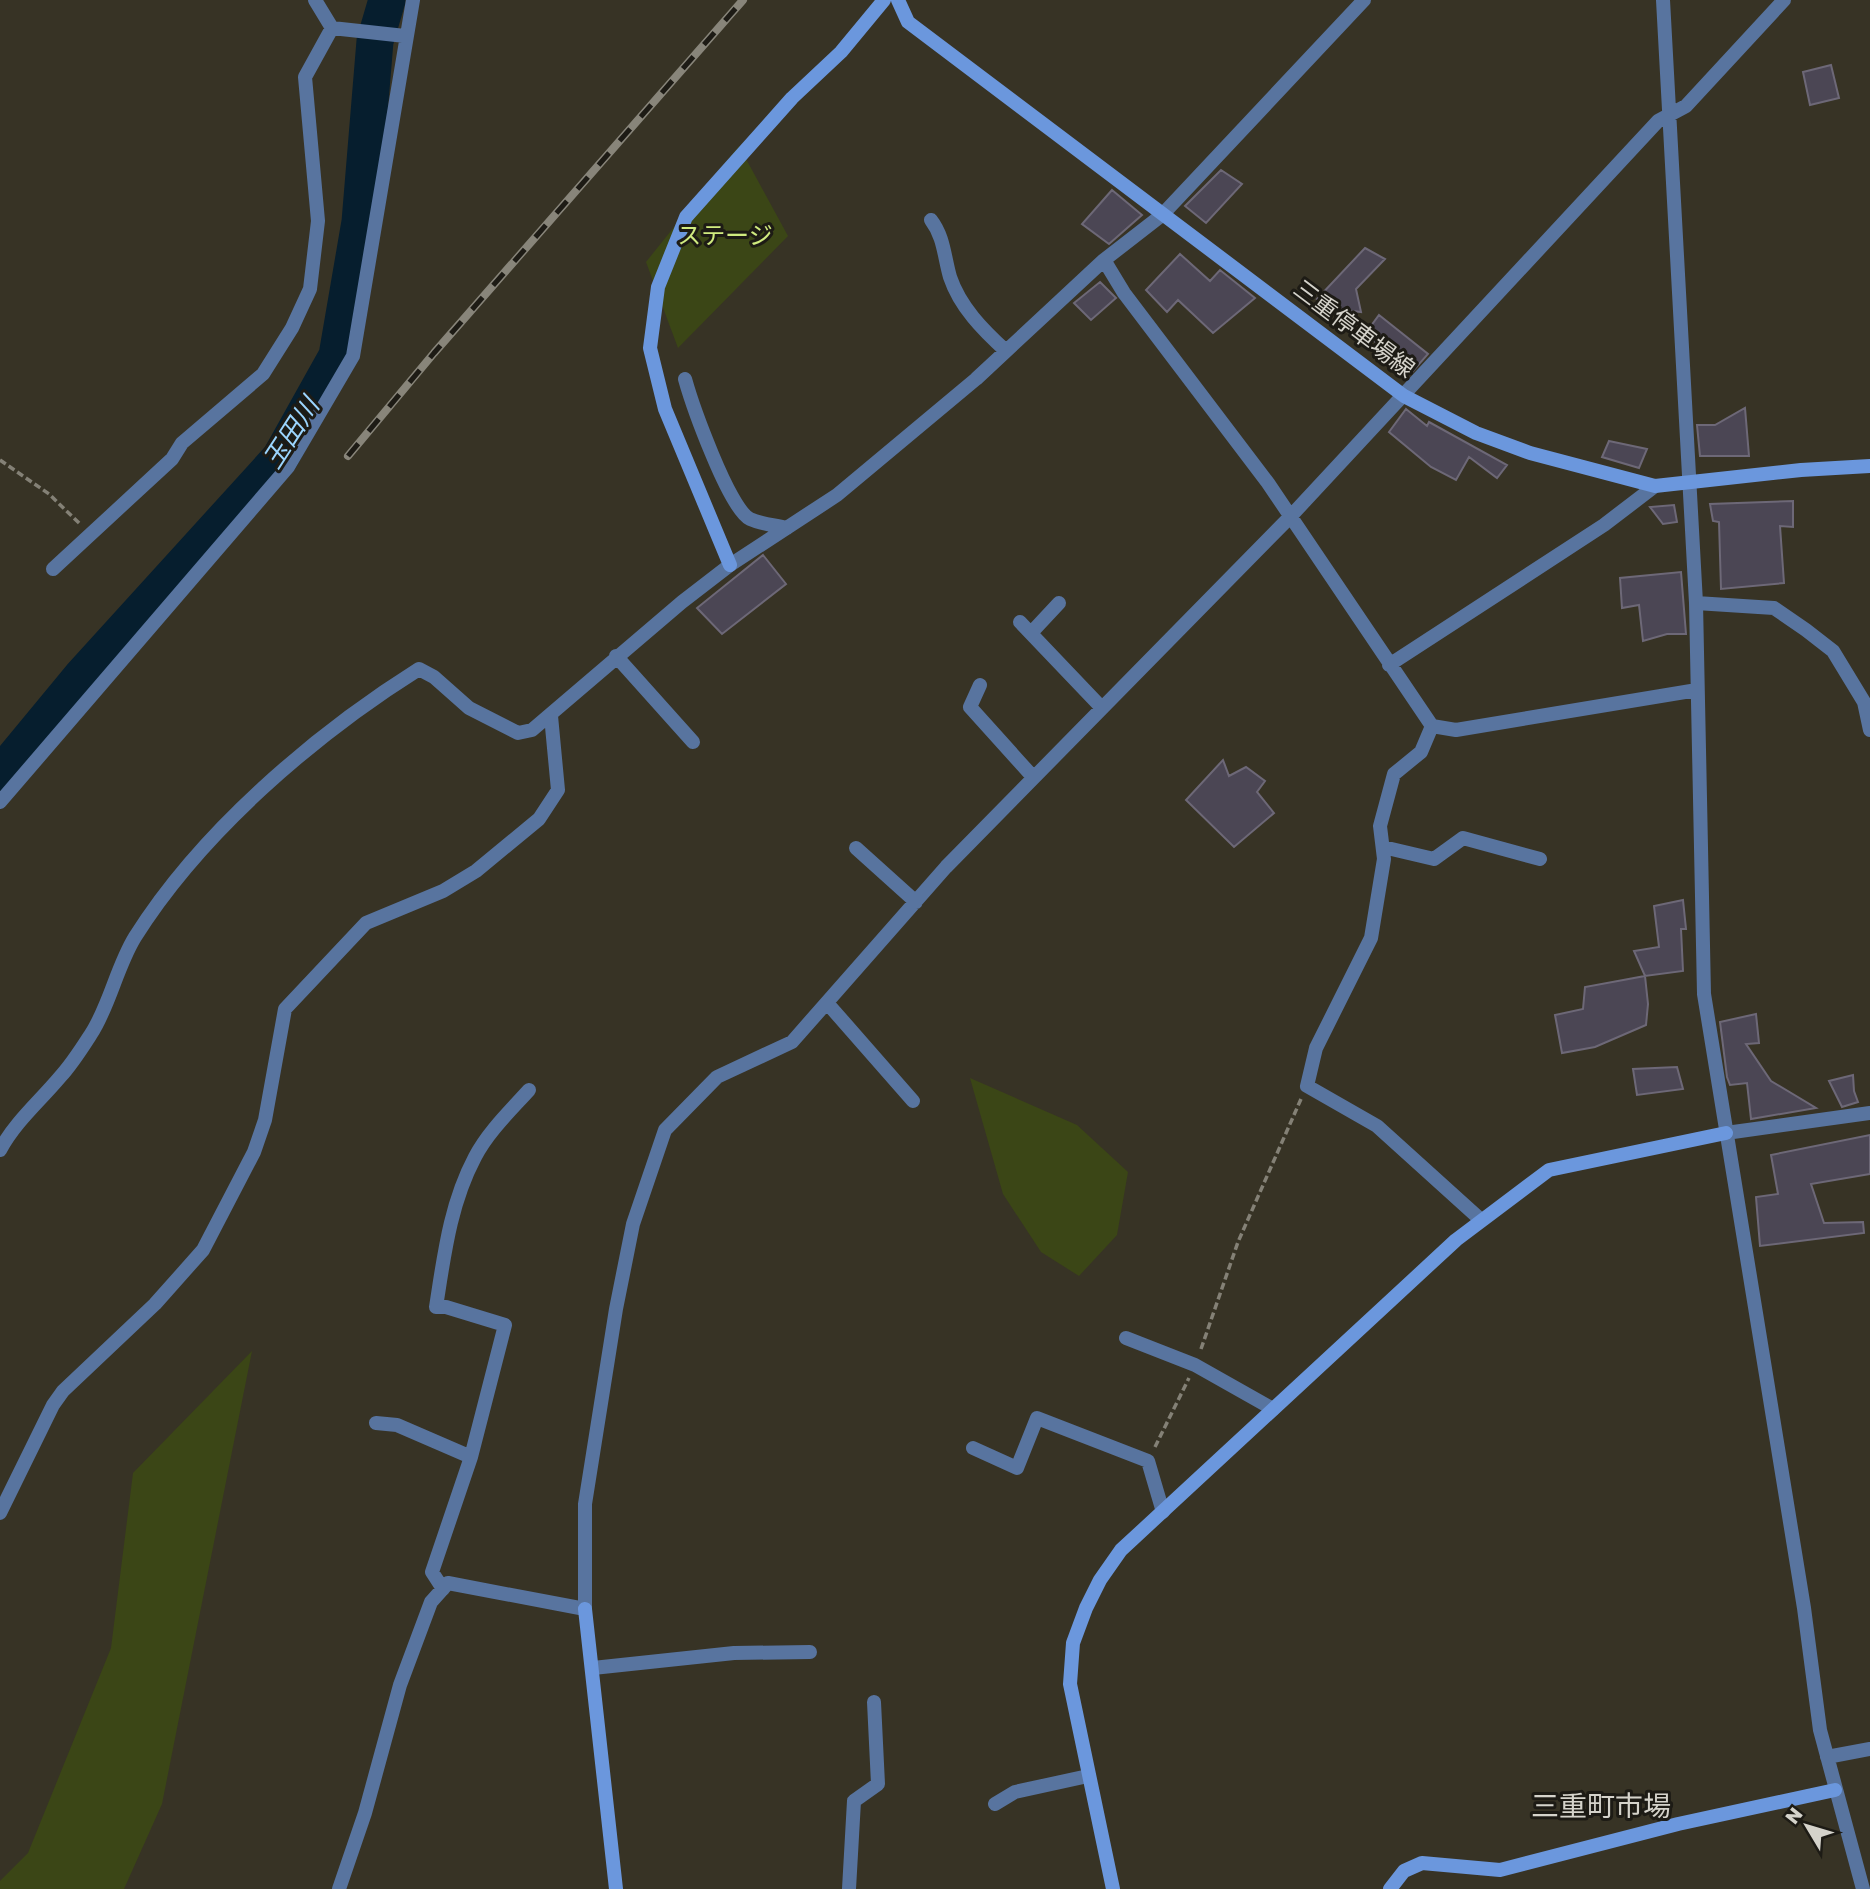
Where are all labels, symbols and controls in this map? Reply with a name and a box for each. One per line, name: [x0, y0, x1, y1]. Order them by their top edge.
park label: ステージ: [677, 220, 773, 249]
street label: 三重停車場線: [1289, 273, 1421, 383]
water label: 玉田川: [256, 389, 326, 474]
district label: 三重町市場: [1531, 1789, 1671, 1822]
north arrow: [1772, 1791, 1842, 1861]
text: N: [1780, 1802, 1807, 1828]

